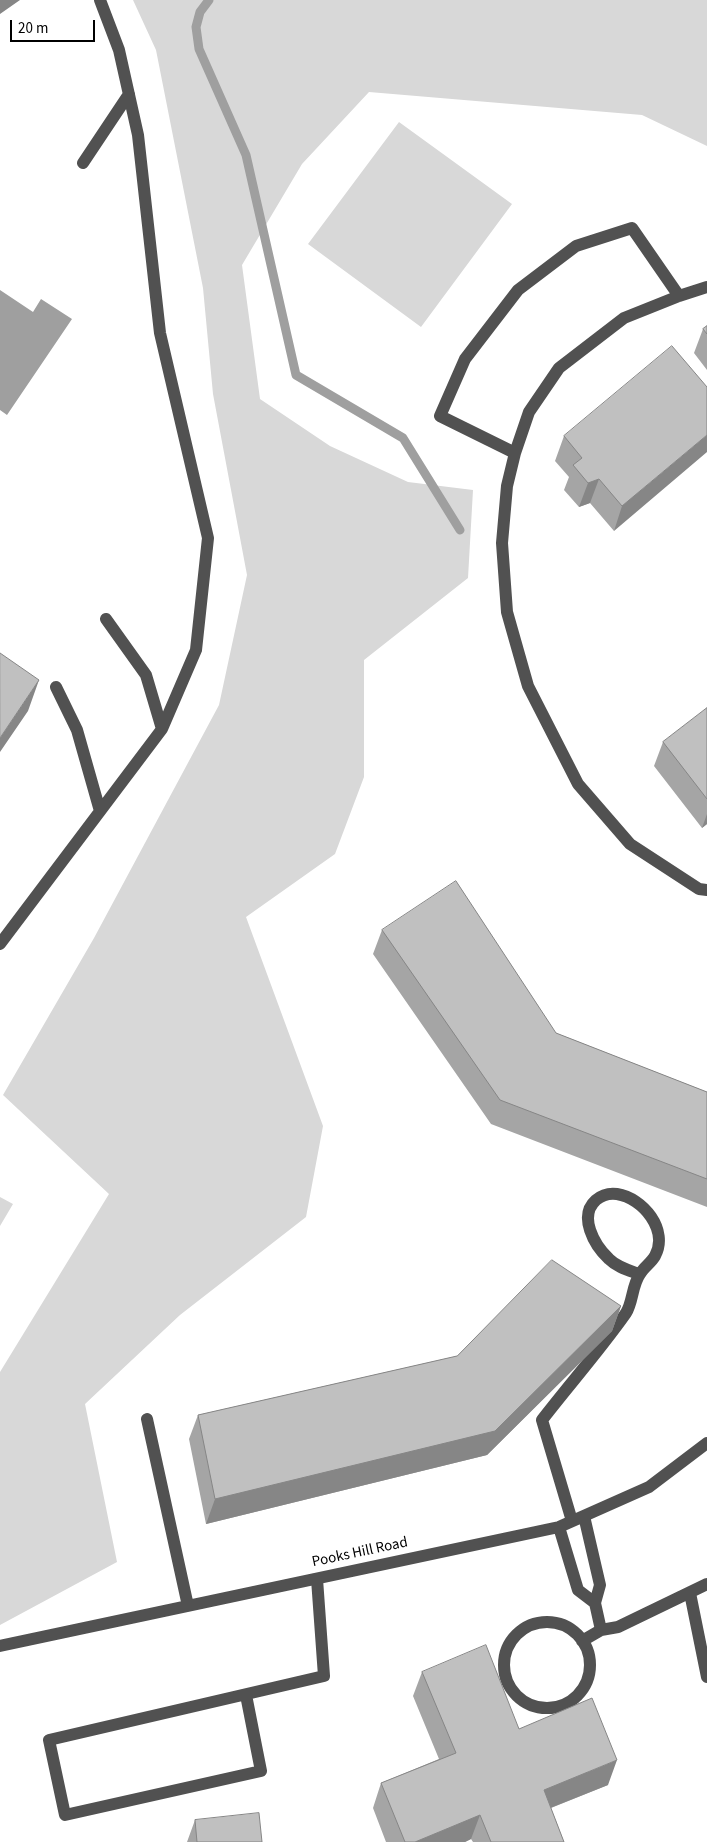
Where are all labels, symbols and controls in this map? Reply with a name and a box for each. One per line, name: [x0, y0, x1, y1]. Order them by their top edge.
scale bar: [12, 10, 98, 42]
text: 20 m: [18, 18, 48, 39]
street label: Pooks Hill Road: [310, 1534, 410, 1572]

